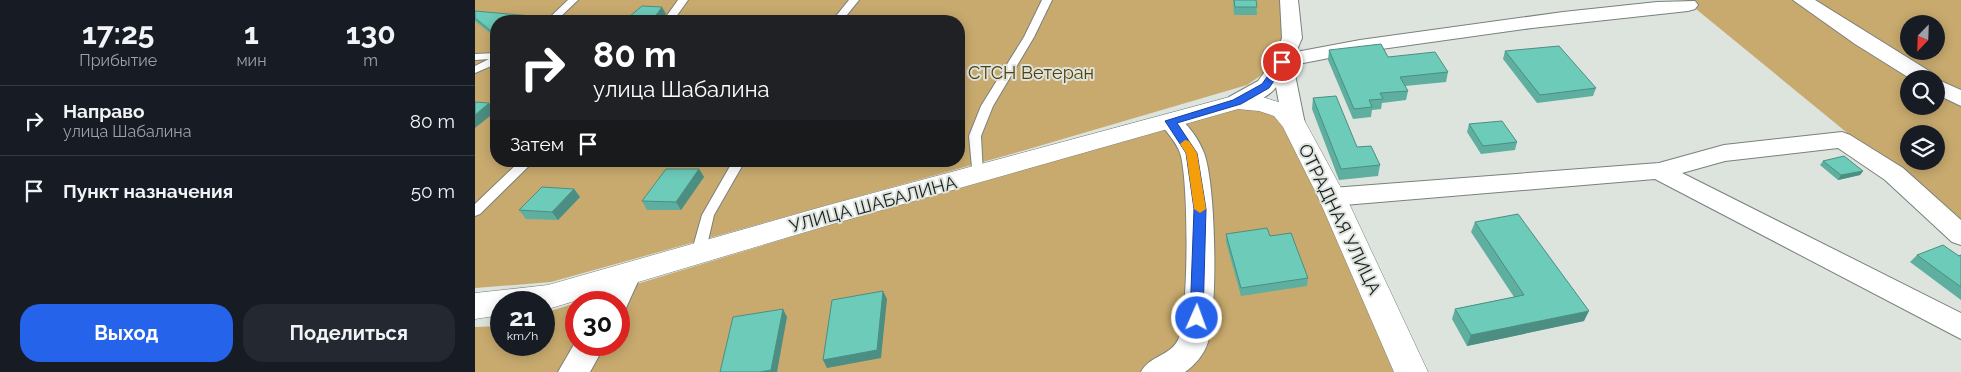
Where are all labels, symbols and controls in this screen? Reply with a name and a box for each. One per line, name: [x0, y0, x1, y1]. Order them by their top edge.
north arrow: [1900, 15, 1945, 60]
map controls: [1900, 15, 1945, 170]
text: 17:25: [82, 16, 155, 51]
text: 1: [244, 16, 259, 51]
text: 130: [346, 16, 396, 51]
text: 80 m: [593, 34, 677, 75]
icon: right: [510, 35, 575, 100]
pin: [1261, 41, 1303, 83]
icon: arrive: [1268, 48, 1296, 76]
text: Прибытие: [79, 51, 157, 70]
text: мин: [236, 51, 266, 70]
text: m: [363, 51, 378, 70]
park label: СТСН Ветеран: [968, 62, 1094, 83]
button: search: [1900, 70, 1945, 115]
text: улица Шабалина: [593, 76, 770, 102]
text: Направо: [63, 100, 144, 122]
icon: right: [20, 107, 48, 135]
text: 80 m: [410, 110, 455, 132]
text: улица Шабалина: [63, 122, 191, 141]
button: layers: [1900, 125, 1945, 170]
icon: arrive: [574, 130, 602, 158]
text: Затем: [510, 133, 564, 155]
street label: ОТРАДНАЯ УЛИЦА: [1294, 140, 1386, 298]
street label: УЛИЦА ШАБАЛИНА: [787, 172, 959, 236]
icon: arrive: [20, 177, 48, 205]
text: Пункт назначения: [63, 180, 233, 202]
text: 50 m: [411, 180, 455, 202]
speed limit sign: 30: [565, 291, 630, 356]
position arrow: [1170, 291, 1222, 343]
text: 21: [509, 302, 536, 332]
button: Выход: [20, 304, 233, 362]
button: Поделиться: [243, 304, 455, 362]
text: km/h: [507, 329, 538, 343]

